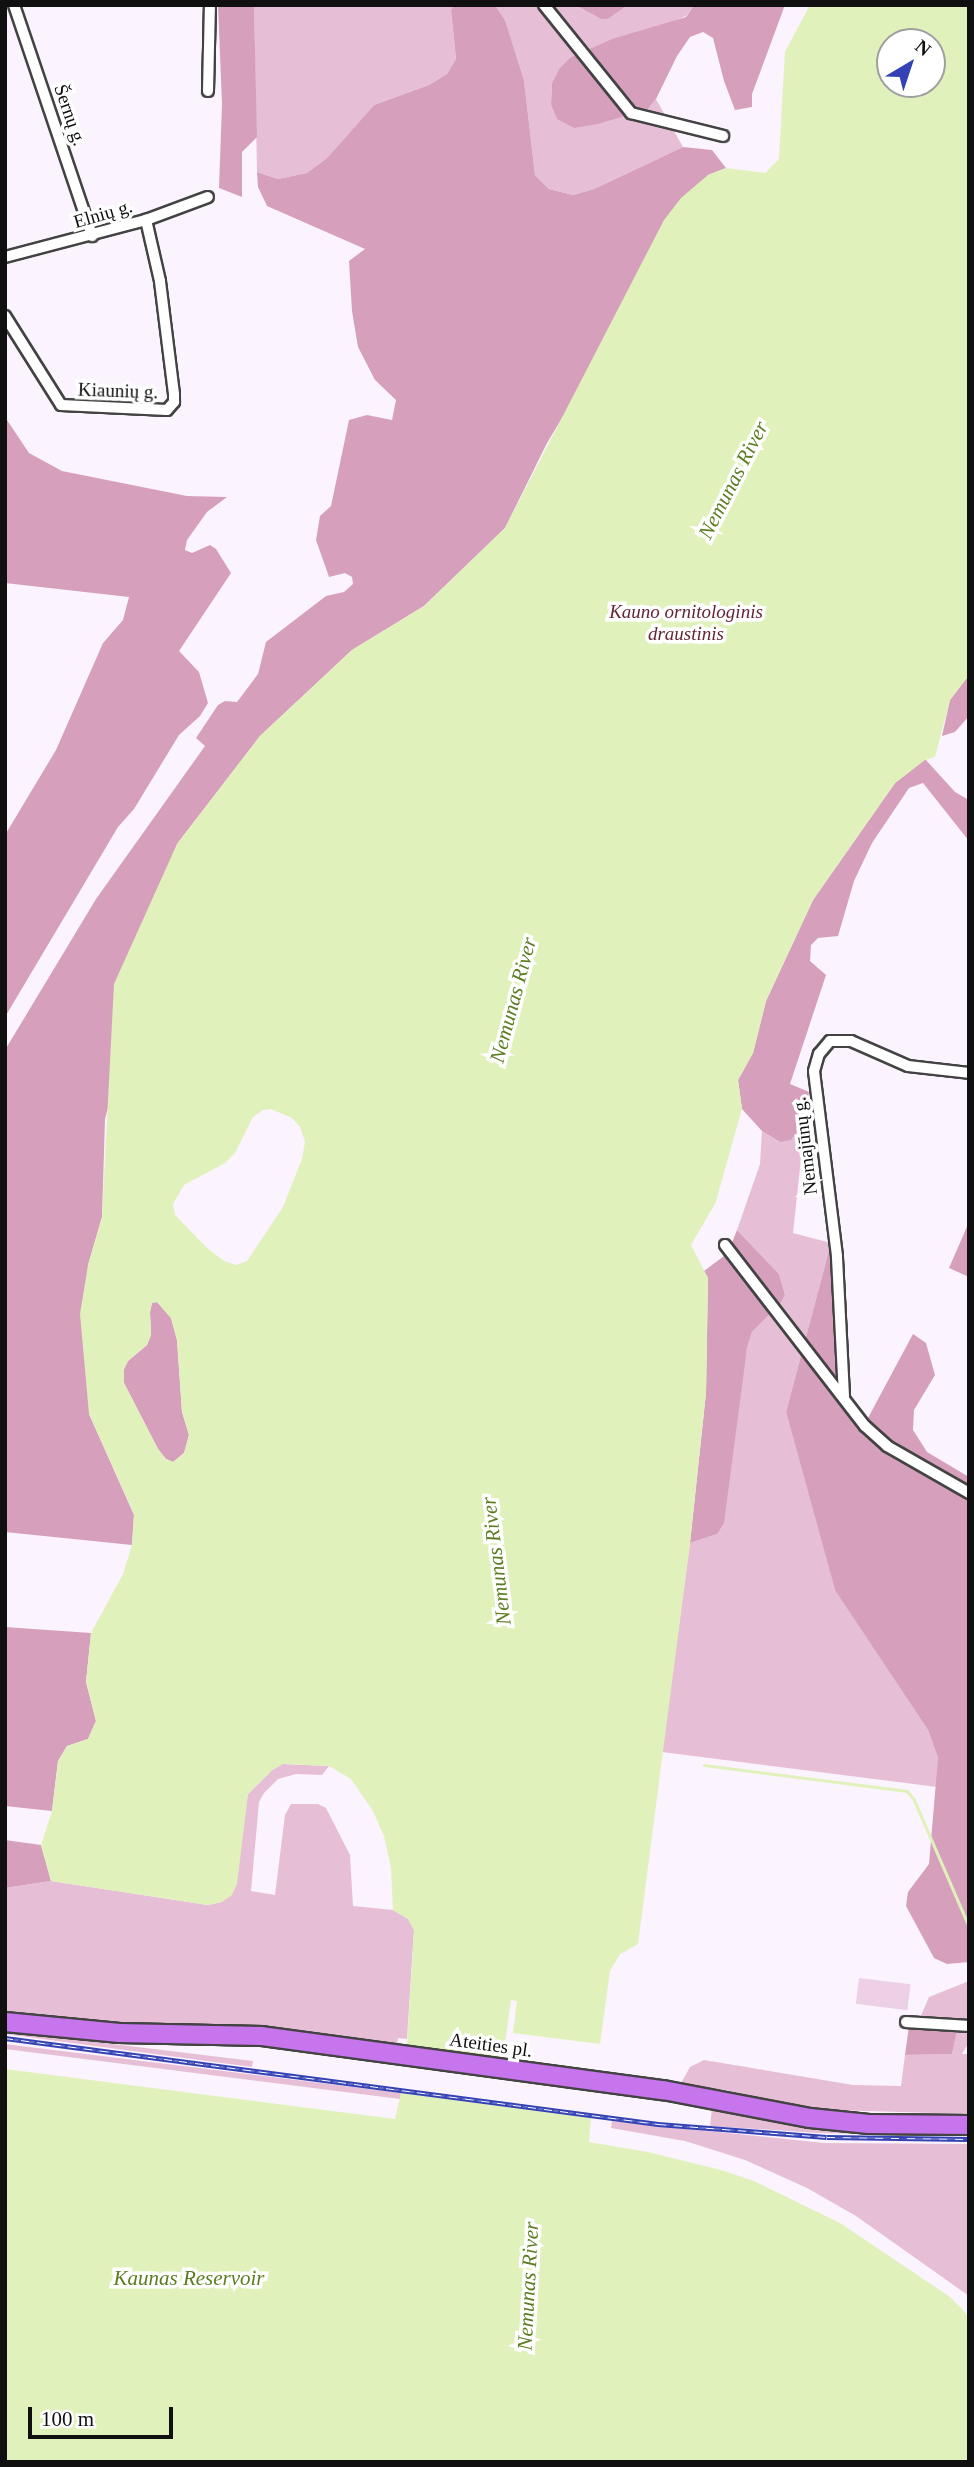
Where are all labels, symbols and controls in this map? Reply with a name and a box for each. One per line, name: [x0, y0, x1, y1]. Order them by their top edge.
north arrow: [876, 28, 946, 98]
text: N: [911, 35, 935, 60]
street label: Šernų g.: [49, 81, 91, 149]
street label: Elnių g.: [71, 195, 135, 233]
street label: Kiaunių g.: [78, 378, 158, 404]
water label: Nemunas River: [693, 417, 773, 543]
park label: Kauno ornitologinis draustinis: [609, 601, 763, 645]
water label: Nemunas River: [484, 934, 542, 1066]
street label: Nemajūnų g.: [788, 1096, 822, 1196]
water label: Nemunas River: [476, 1495, 516, 1627]
street label: Ateities pl.: [448, 2028, 534, 2062]
water label: Nemunas River: [512, 2221, 544, 2351]
water label: Kaunas Reservoir: [113, 2265, 265, 2291]
scale bar: [32, 2394, 177, 2438]
text: 100 m: [41, 2407, 94, 2431]

